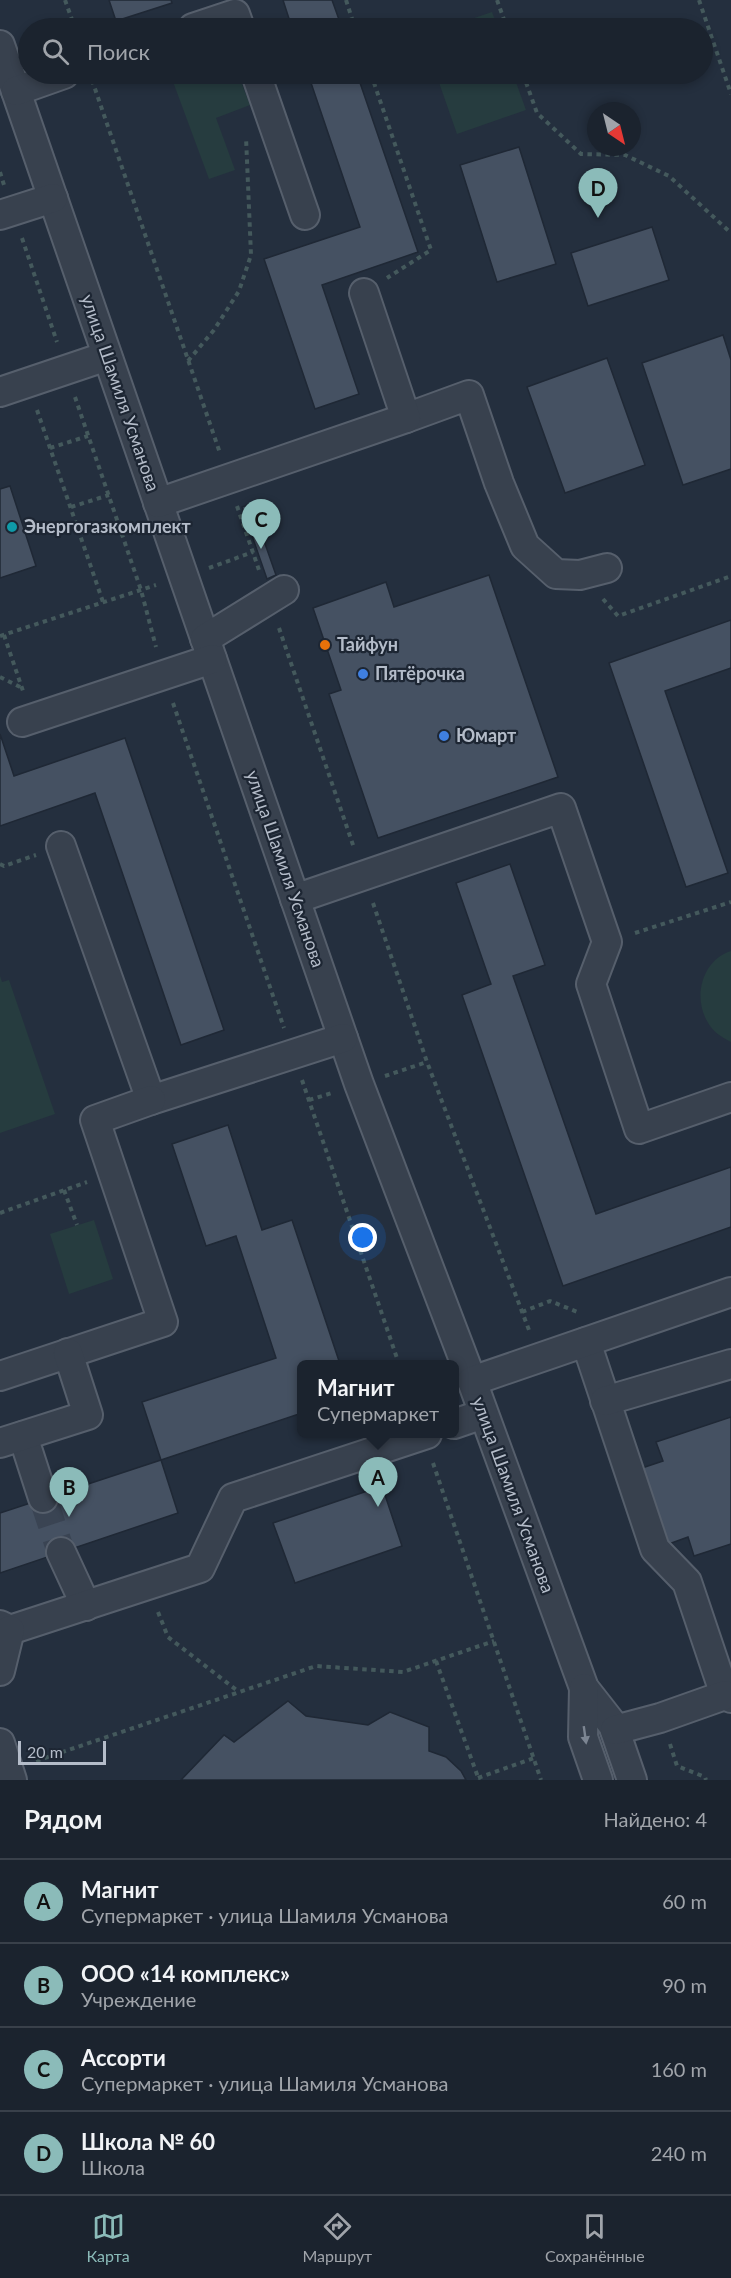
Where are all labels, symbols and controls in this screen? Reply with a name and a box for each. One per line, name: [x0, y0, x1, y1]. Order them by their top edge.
search box: [18, 18, 713, 84]
icon: search: [39, 35, 72, 68]
text: Поиск: [87, 38, 150, 65]
north arrow: [587, 102, 641, 156]
pin: D: [578, 168, 618, 218]
street label: улица Шамиля Усманова: [77, 291, 165, 494]
pin: C: [242, 500, 280, 549]
place label: Энергогазкомплект: [24, 515, 191, 537]
marker: Энергогазкомплект: [5, 520, 19, 534]
place label: Тайфун: [337, 633, 398, 655]
marker: Тайфун: [318, 638, 332, 652]
place label: Пятёрочка: [375, 662, 465, 684]
marker: Пятёрочка: [356, 667, 370, 681]
place label: Юмарт: [456, 724, 517, 746]
marker: Юмарт: [437, 729, 451, 743]
street label: улица Шамиля Усманова: [242, 767, 330, 970]
your location: [348, 1223, 377, 1252]
popup: [297, 1360, 459, 1438]
text: Магнит: [317, 1374, 395, 1401]
street label: улица Шамиля Усманова: [468, 1394, 560, 1596]
text: Супермаркет: [317, 1401, 439, 1425]
pin: A: [358, 1458, 398, 1507]
pin: B: [50, 1468, 88, 1517]
one-way arrow: [580, 1726, 589, 1745]
scale bar: [18, 1738, 106, 1766]
text: 20 m: [27, 1742, 63, 1761]
text: Рядом: [24, 1803, 102, 1835]
text: Найдено: 4: [604, 1807, 707, 1831]
text: Магнит: [81, 1876, 159, 1903]
text: A: [37, 1889, 50, 1913]
text: 60 m: [662, 1889, 707, 1913]
text: Супермаркет · улица Шамиля Усманова: [81, 1903, 449, 1927]
text: ООО «14 комплекс»: [81, 1960, 290, 1987]
text: B: [37, 1973, 50, 1997]
text: 90 m: [662, 1973, 707, 1997]
text: Учреждение: [81, 1987, 196, 2011]
text: Ассорти: [81, 2044, 166, 2071]
text: C: [37, 2057, 50, 2081]
text: 160 m: [651, 2057, 707, 2081]
text: Супермаркет · улица Шамиля Усманова: [81, 2071, 449, 2095]
text: Школа № 60: [81, 2128, 215, 2155]
text: D: [36, 2141, 51, 2165]
text: 240 m: [651, 2141, 707, 2165]
text: Школа: [81, 2155, 145, 2179]
tab: Карта: [86, 2210, 130, 2265]
tab: Маршрут: [302, 2210, 372, 2265]
tab: Сохранённые: [545, 2210, 645, 2265]

